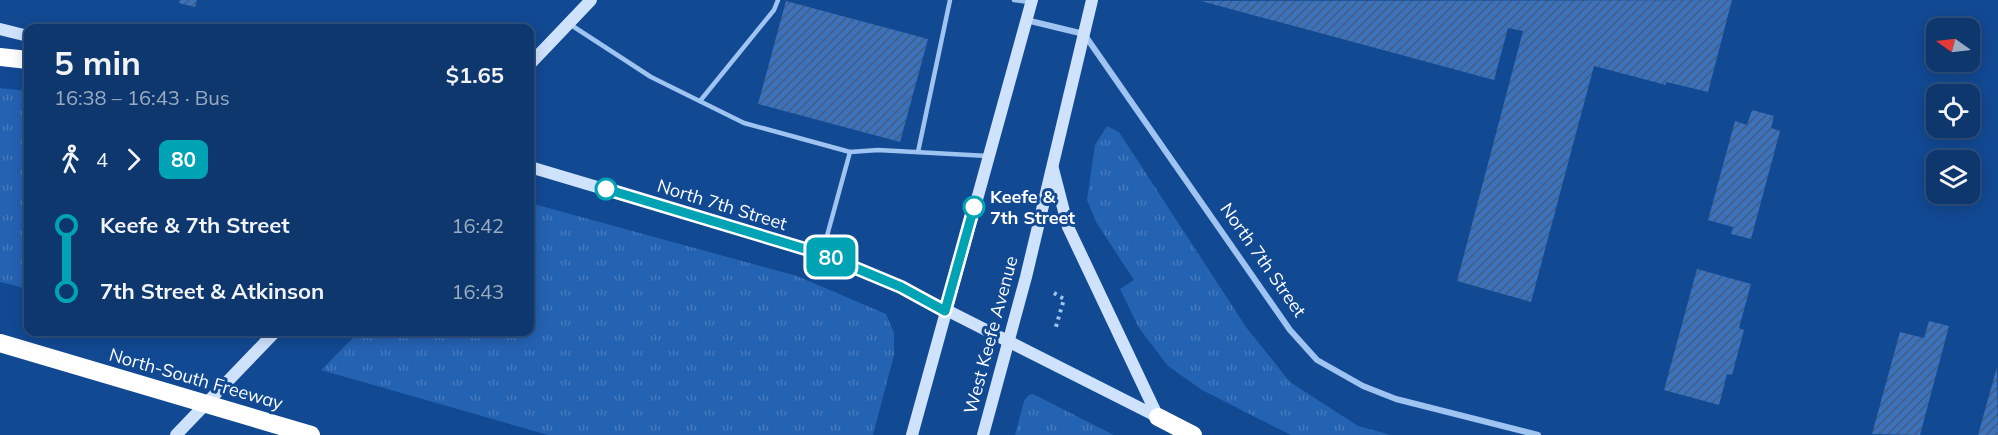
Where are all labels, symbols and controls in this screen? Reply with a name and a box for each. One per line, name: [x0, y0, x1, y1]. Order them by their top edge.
north arrow: [1926, 18, 1980, 72]
map controls: [1926, 18, 1980, 204]
text: 5 min: [54, 42, 141, 83]
text: $1.65: [446, 61, 504, 89]
button: locate: [1926, 84, 1980, 138]
text: 16:38 – 16:43 · Bus: [54, 85, 230, 110]
icon: walk: [54, 143, 87, 176]
icon: forward: [117, 143, 150, 176]
text: 80: [171, 146, 196, 172]
text: 4: [96, 147, 108, 172]
button: layers: [1926, 150, 1980, 204]
street label: North 7th Street: [655, 174, 790, 235]
unlabelled marker: [595, 178, 617, 200]
place label: Keefe & 7th Street: [990, 185, 1075, 229]
marker: Keefe & 7th Street: [963, 196, 985, 218]
street label: North 7th Street: [1215, 198, 1311, 321]
text: Keefe & 7th Street: [100, 211, 290, 239]
text: 16:42: [451, 213, 504, 238]
line badge: 80: [804, 238, 858, 276]
text: 80: [818, 244, 844, 270]
street label: West Keefe Avenue: [958, 253, 1023, 416]
text: 7th Street & Atkinson: [100, 277, 324, 305]
text: 16:43: [451, 279, 504, 304]
street label: North-South Freeway: [106, 343, 286, 414]

